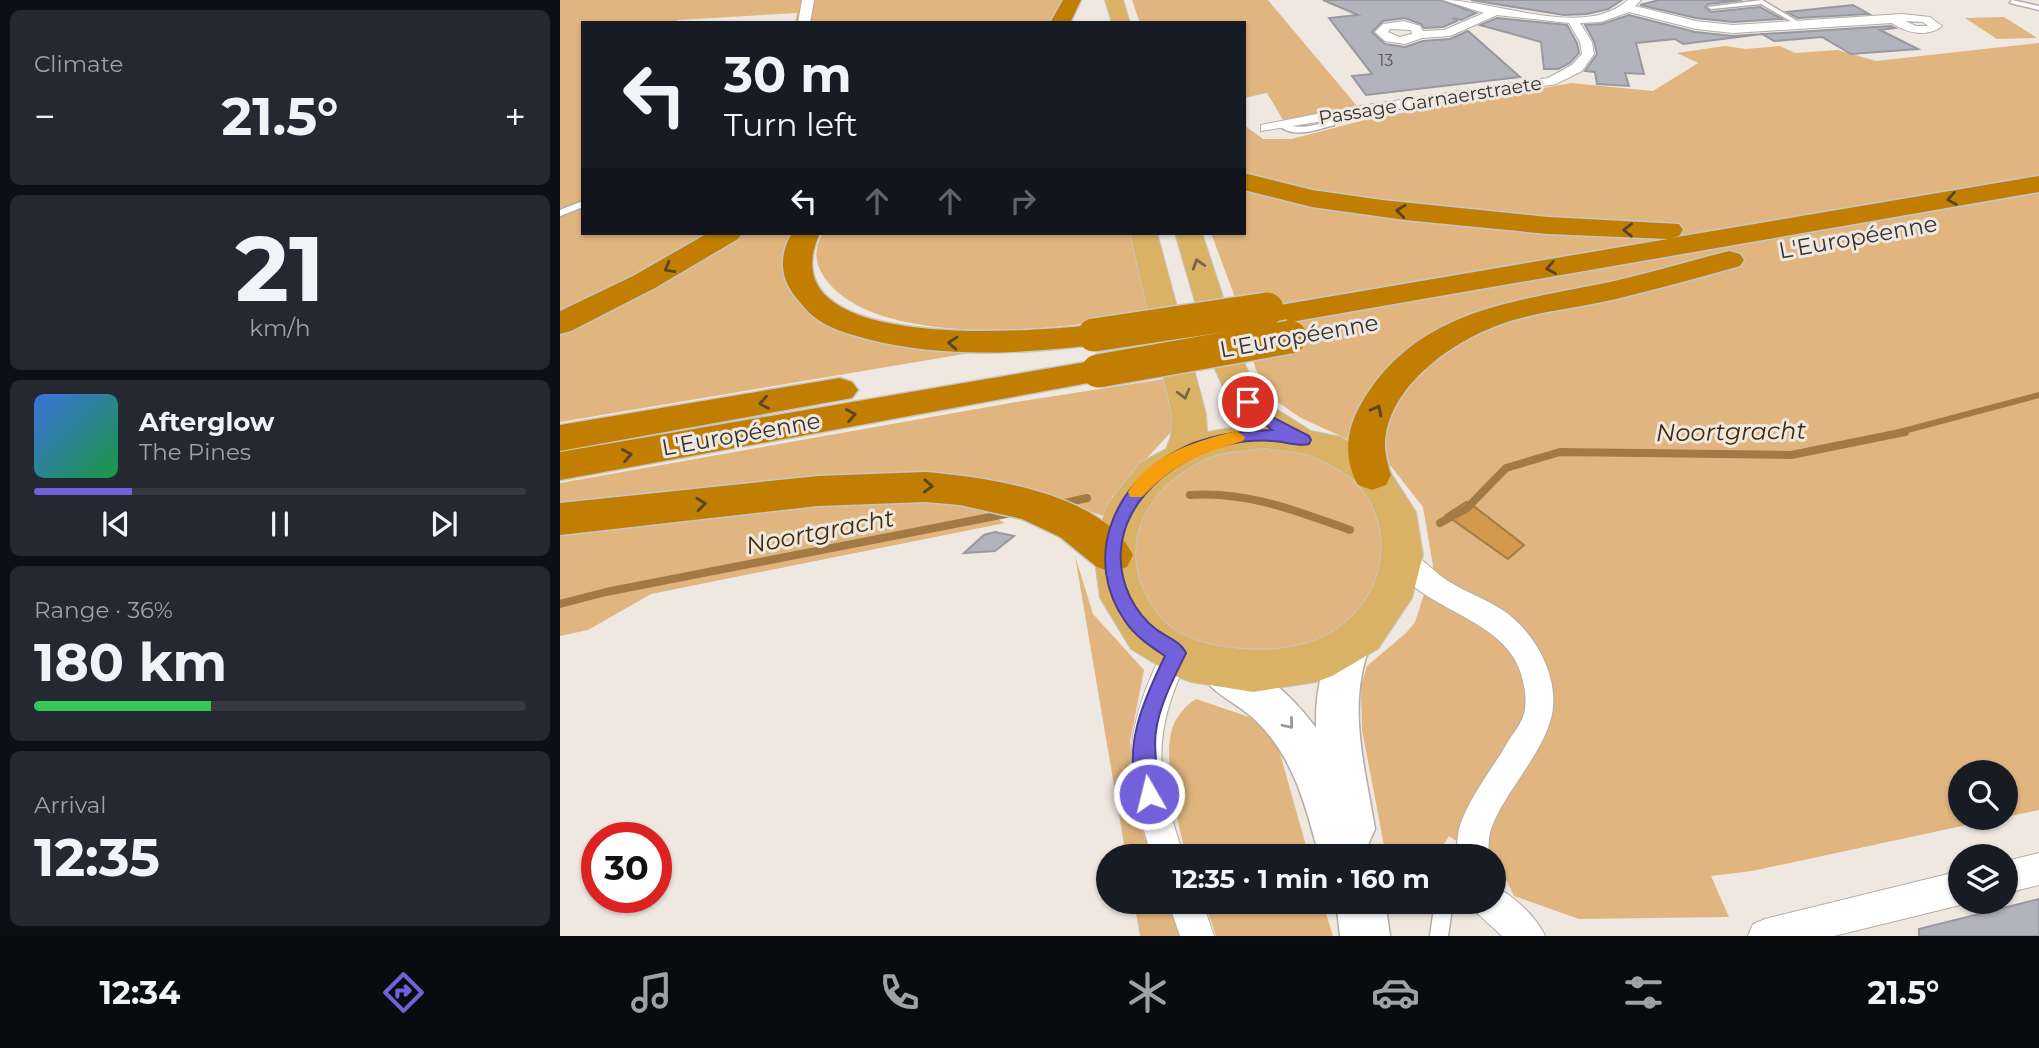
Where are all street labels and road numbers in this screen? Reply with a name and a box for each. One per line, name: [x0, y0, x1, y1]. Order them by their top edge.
street label: Passage Garnaerstraete: [1317, 71, 1543, 130]
street label: L'Européenne: [1776, 209, 1940, 265]
street label: L'Européenne: [1217, 308, 1381, 364]
street label: L'Européenne: [659, 406, 823, 462]

